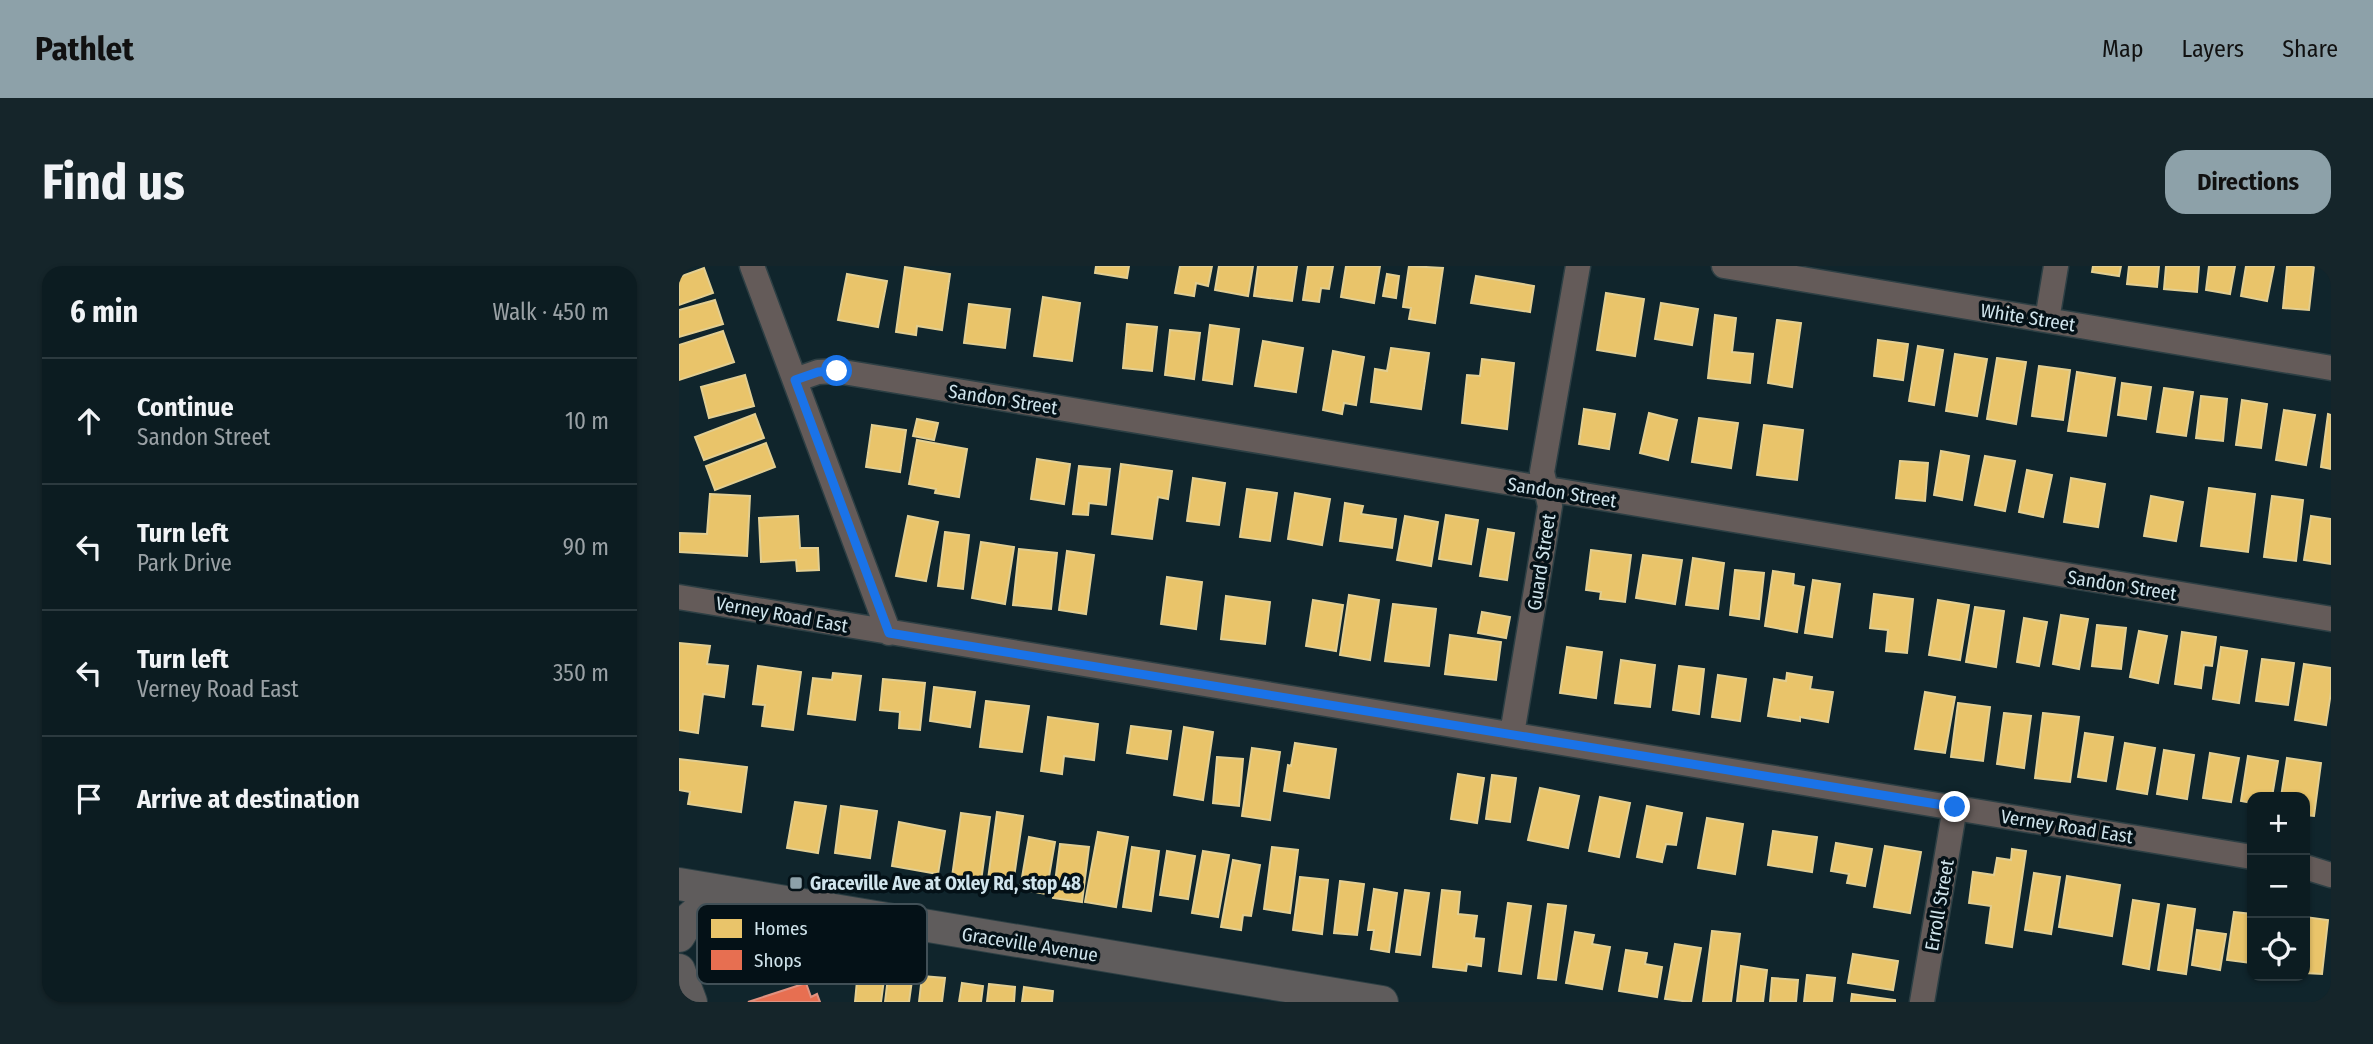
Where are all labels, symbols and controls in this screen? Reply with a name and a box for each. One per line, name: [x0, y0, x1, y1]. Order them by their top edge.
text: Pathlet: [35, 29, 134, 69]
text: Map: [2102, 35, 2144, 63]
text: Layers: [2182, 35, 2244, 63]
text: Share: [2282, 35, 2338, 63]
button: Directions: [2165, 150, 2331, 214]
text: Find us: [42, 153, 185, 212]
text: 6 min: [70, 294, 138, 330]
text: Walk · 450 m: [492, 298, 609, 326]
street label: White Street: [1979, 299, 2078, 336]
route start: [821, 355, 852, 386]
street label: Sandon Street: [947, 380, 1060, 420]
text: Continue: [137, 392, 234, 423]
icon: ahead: [70, 402, 108, 440]
text: 10 m: [565, 407, 609, 435]
text: Sandon Street: [137, 423, 270, 451]
street label: Sandon Street: [1506, 473, 1619, 513]
street label: Guard Street: [1523, 511, 1561, 612]
text: Turn left: [137, 518, 229, 549]
icon: left: [70, 528, 108, 566]
text: 90 m: [563, 533, 609, 561]
text: Park Drive: [137, 549, 232, 577]
street label: Sandon Street: [2066, 566, 2179, 606]
street label: Verney Road East: [714, 592, 850, 638]
text: Turn left: [137, 644, 229, 675]
icon: left: [70, 654, 108, 692]
text: 350 m: [553, 659, 609, 687]
text: Verney Road East: [137, 675, 299, 703]
icon: arrive: [70, 780, 108, 818]
text: Arrive at destination: [137, 784, 360, 815]
route end: [1939, 791, 1970, 822]
map controls: [2247, 792, 2310, 981]
button: +: [2247, 792, 2310, 855]
street label: Verney Road East: [1999, 805, 2135, 848]
button: −: [2247, 855, 2310, 918]
street label: Erroll Street: [1920, 857, 1959, 953]
place label: Graceville Ave at Oxley Rd, stop 48: [810, 872, 1081, 895]
marker: Graceville Ave at Oxley Rd, stop 48: [788, 875, 804, 891]
legend: [697, 904, 927, 984]
text: Homes: [754, 917, 808, 940]
button: locate: [2247, 918, 2310, 981]
street label: Graceville Avenue: [960, 922, 1100, 967]
text: Shops: [754, 949, 802, 972]

